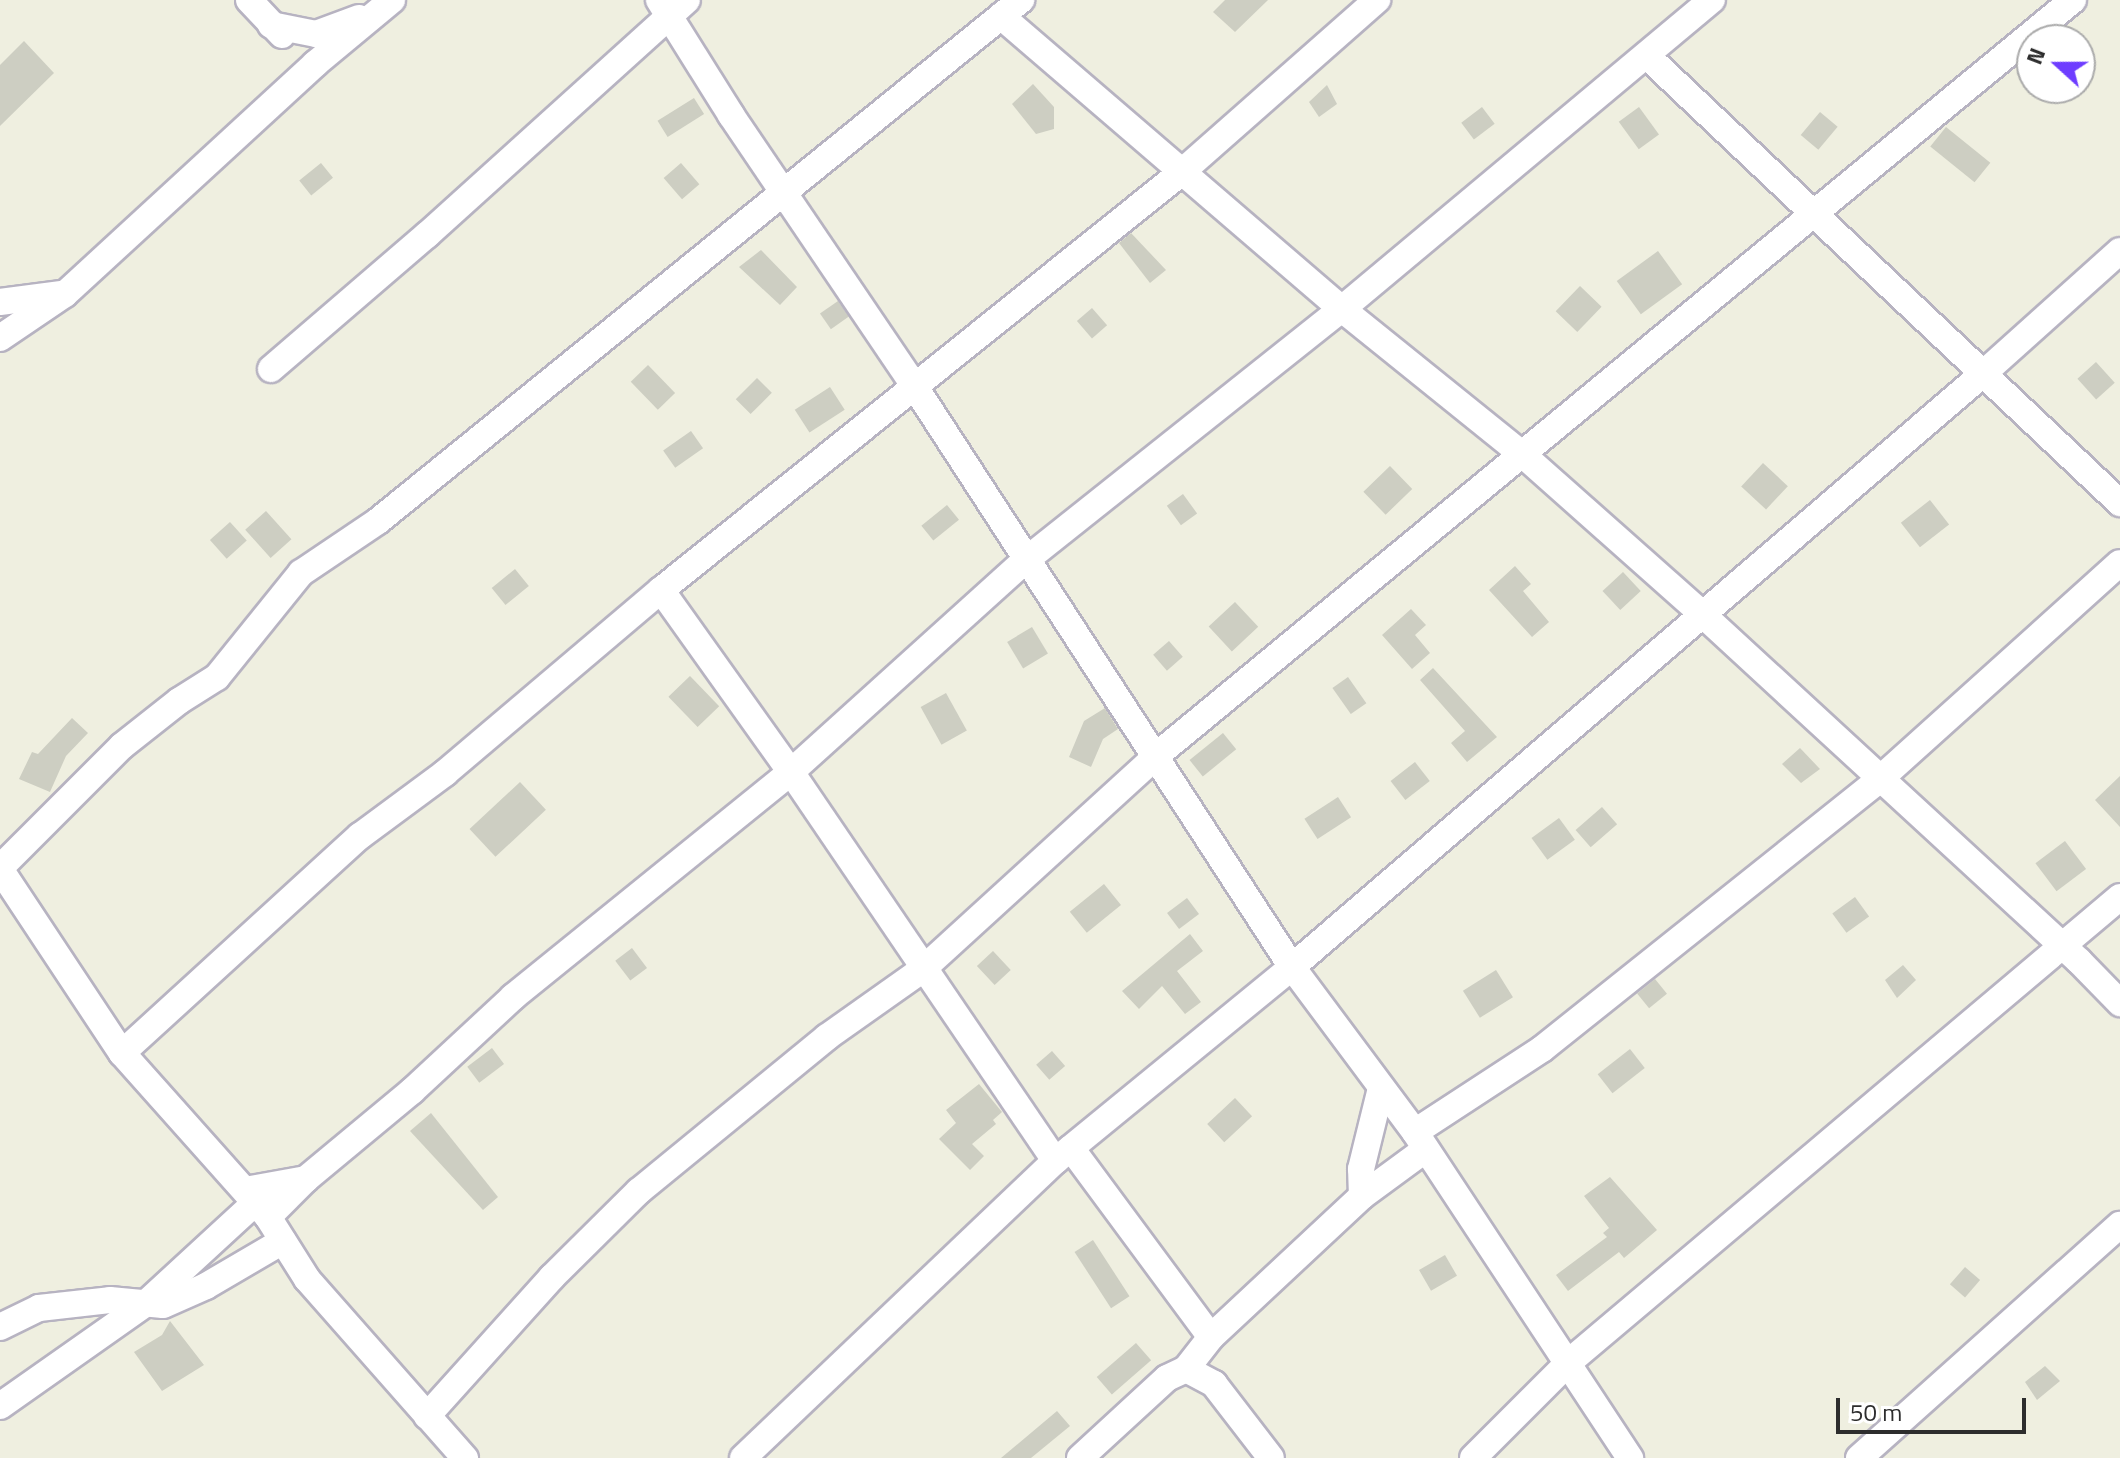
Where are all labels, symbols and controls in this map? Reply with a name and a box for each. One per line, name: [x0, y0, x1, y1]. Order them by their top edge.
north arrow: [2016, 24, 2096, 104]
text: N: [2017, 43, 2054, 69]
scale bar: [1840, 1382, 2030, 1432]
text: 50 m: [1850, 1394, 1902, 1430]

